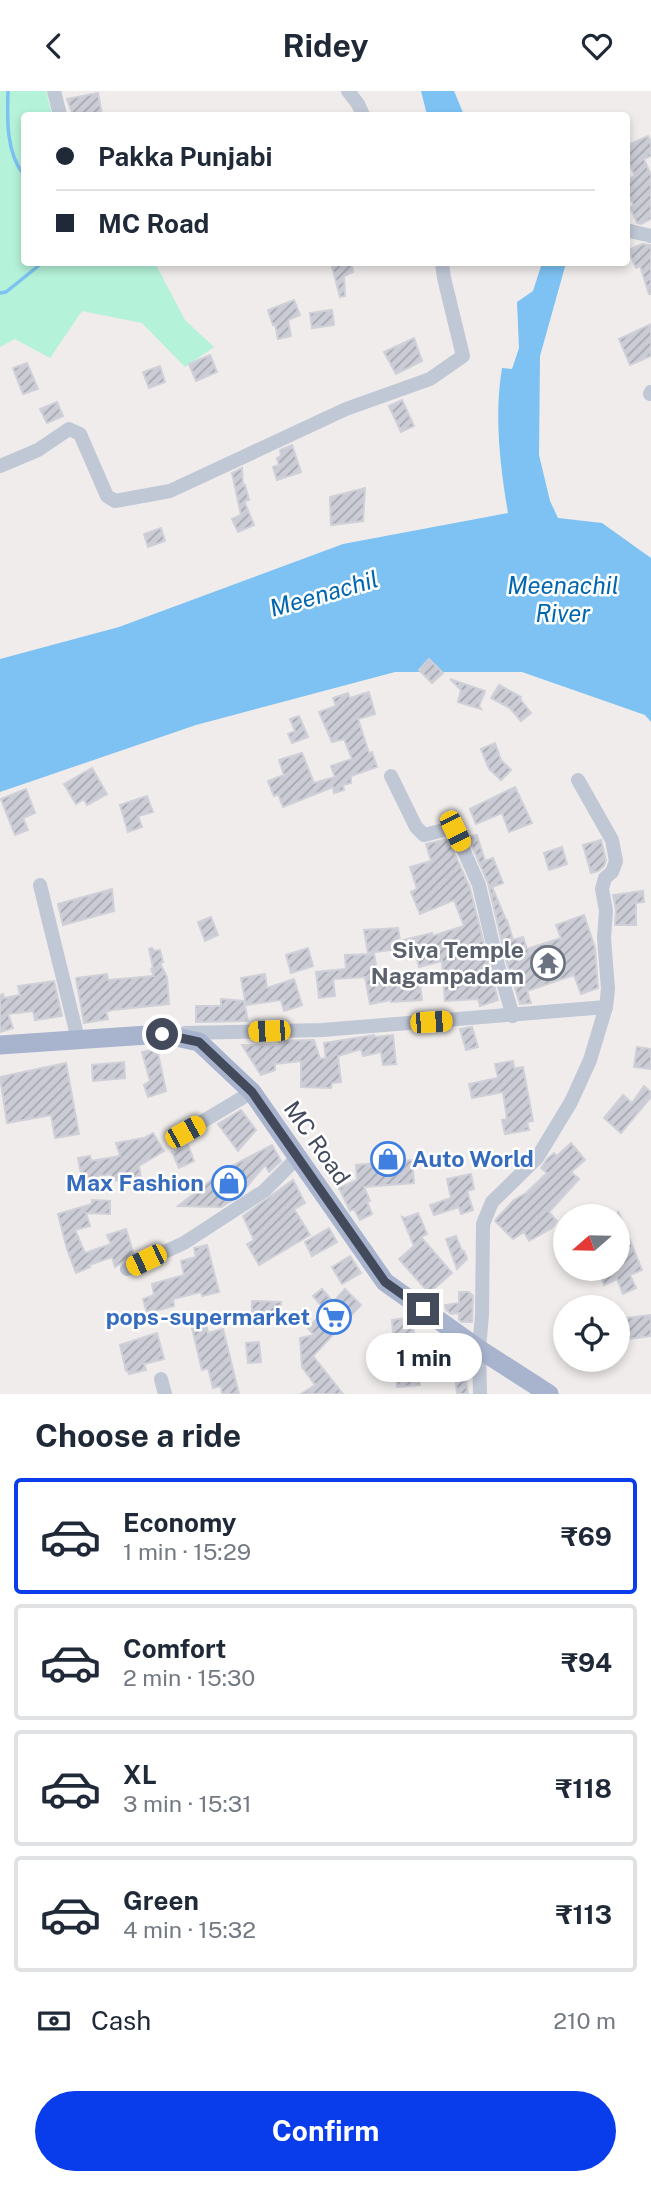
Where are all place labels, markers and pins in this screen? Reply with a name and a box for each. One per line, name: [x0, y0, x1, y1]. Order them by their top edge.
place label: Siva Temple Nagampadam: [371, 936, 524, 989]
temple icon: Siva Temple Nagampadam: [529, 944, 567, 982]
shop icon: Auto World: [369, 1140, 407, 1178]
place label: Auto World: [412, 1145, 534, 1172]
shop icon: Max Fashion: [210, 1164, 248, 1202]
place label: Max Fashion: [66, 1169, 204, 1196]
supermarket icon: pops-supermarket: [315, 1298, 353, 1336]
place label: pops-supermarket: [106, 1303, 310, 1330]

